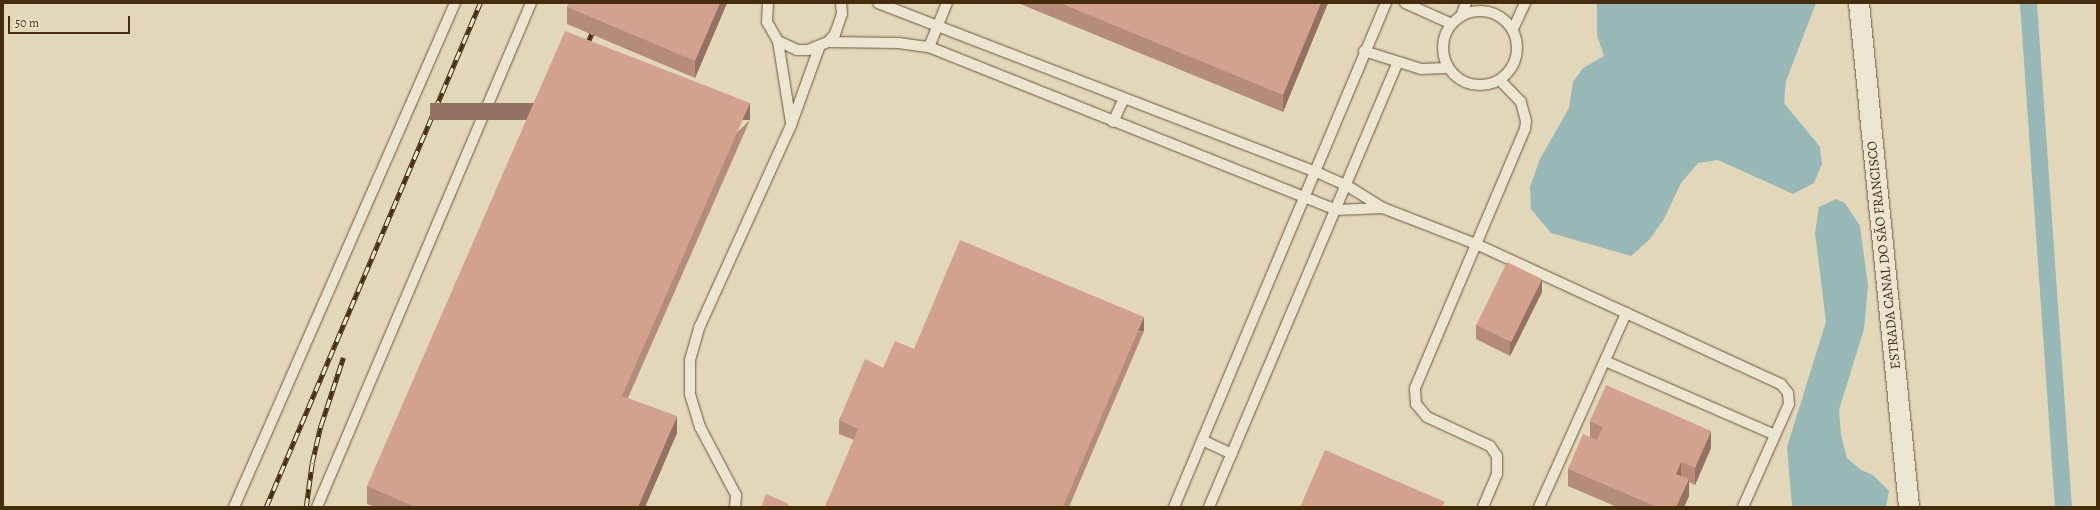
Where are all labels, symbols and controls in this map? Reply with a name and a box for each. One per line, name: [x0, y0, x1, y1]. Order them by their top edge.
scale bar: [10, 8, 132, 34]
text: 50 m: [15, 15, 39, 31]
street label: ESTRADA CANAL DO SÃO FRANCISCO: [1864, 140, 1904, 370]

